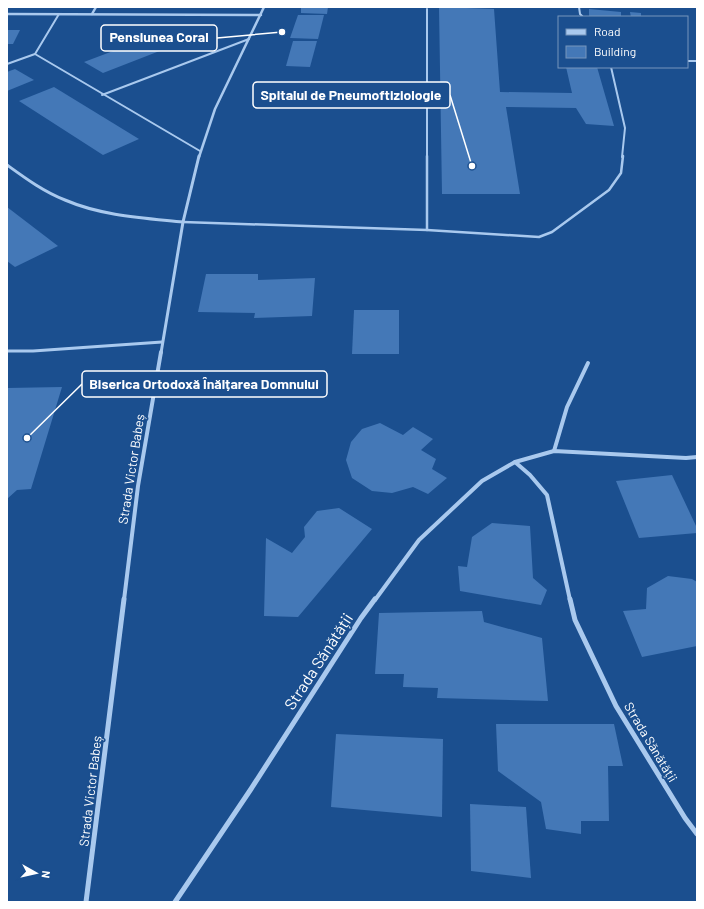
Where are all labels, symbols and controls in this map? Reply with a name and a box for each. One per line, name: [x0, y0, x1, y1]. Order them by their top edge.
legend: [558, 16, 688, 68]
text: Road: [594, 24, 621, 38]
callout: Pensiunea Coral: [101, 25, 217, 51]
text: Pensiunea Coral: [109, 28, 209, 45]
text: Building: [594, 44, 636, 58]
callout: Spitalul de Pneumoftiziologie: [253, 82, 450, 108]
text: Spitalul de Pneumoftiziologie: [260, 86, 442, 103]
callout: Biserica Ortodoxă Înălțarea Domnului: [82, 371, 327, 397]
text: Biserica Ortodoxă Înălțarea Domnului: [89, 375, 319, 392]
street label: Strada Victor Babeș: [114, 413, 148, 525]
street label: Strada Sănătății: [280, 609, 356, 713]
street label: Strada Sănătății: [621, 699, 681, 785]
street label: Strada Victor Babeș: [75, 735, 105, 847]
north arrow: [16, 853, 56, 893]
text: N: [39, 870, 53, 879]

